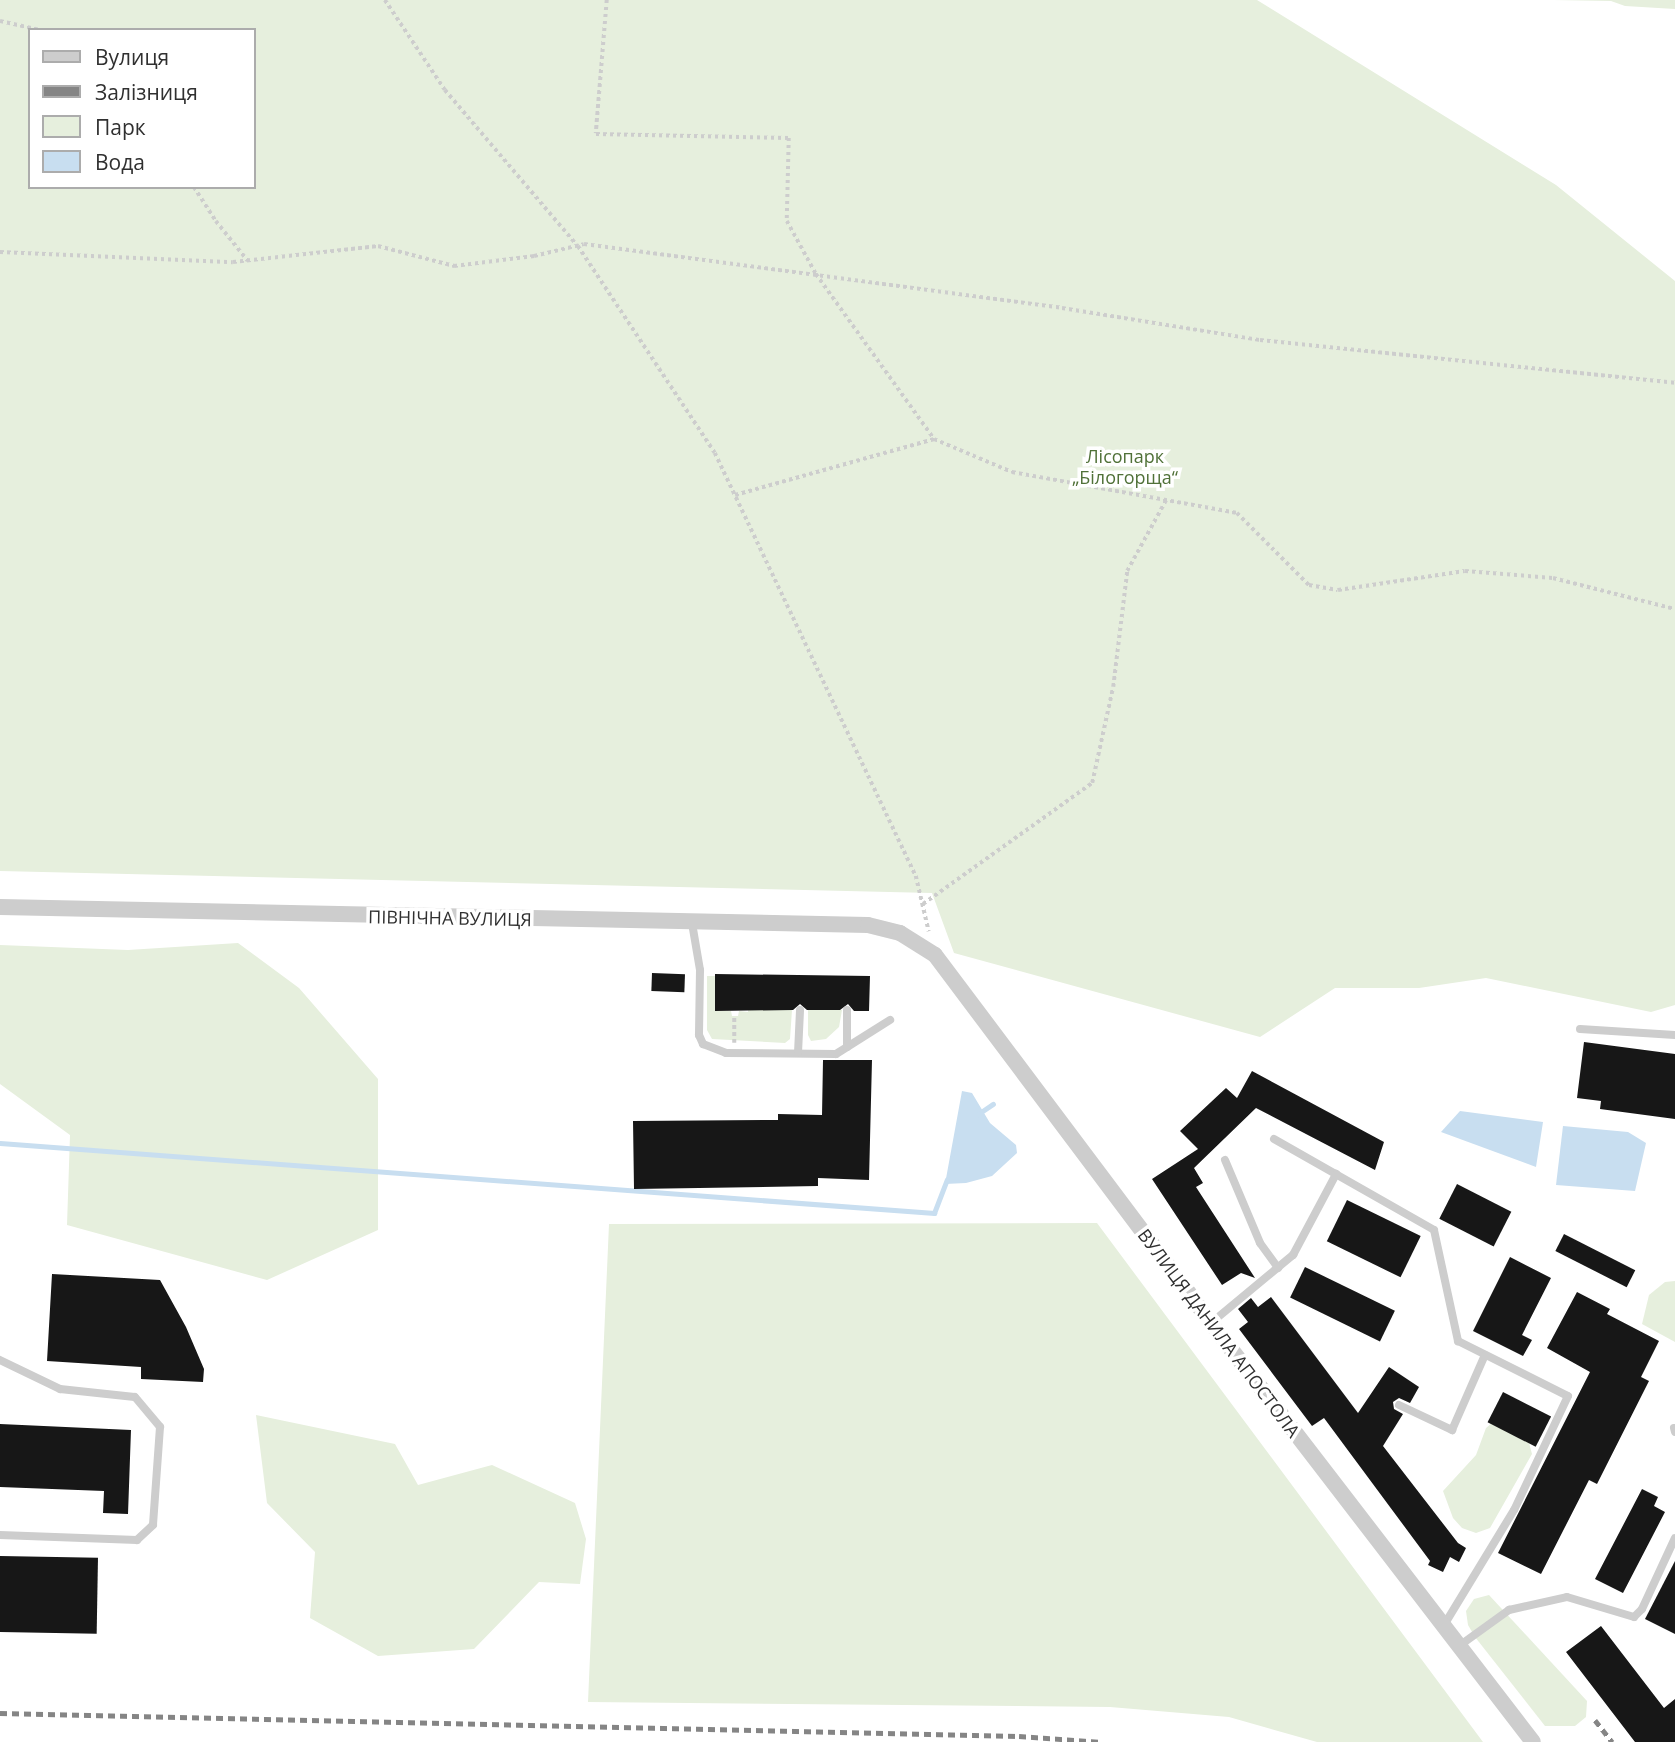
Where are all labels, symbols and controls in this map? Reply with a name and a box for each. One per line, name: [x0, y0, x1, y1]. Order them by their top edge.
legend: [28, 28, 256, 189]
text: Вулиця: [95, 43, 169, 71]
text: Залізниця: [95, 78, 198, 106]
text: Парк: [95, 113, 146, 141]
text: Вода: [95, 148, 145, 176]
park label: Лісопарк „Білогорща“: [1072, 446, 1178, 489]
street label: ПІВНІЧНА ВУЛИЦЯ: [368, 906, 532, 930]
street label: ВУЛИЦЯ ДАНИЛА АПОСТОЛА: [1133, 1224, 1305, 1442]

